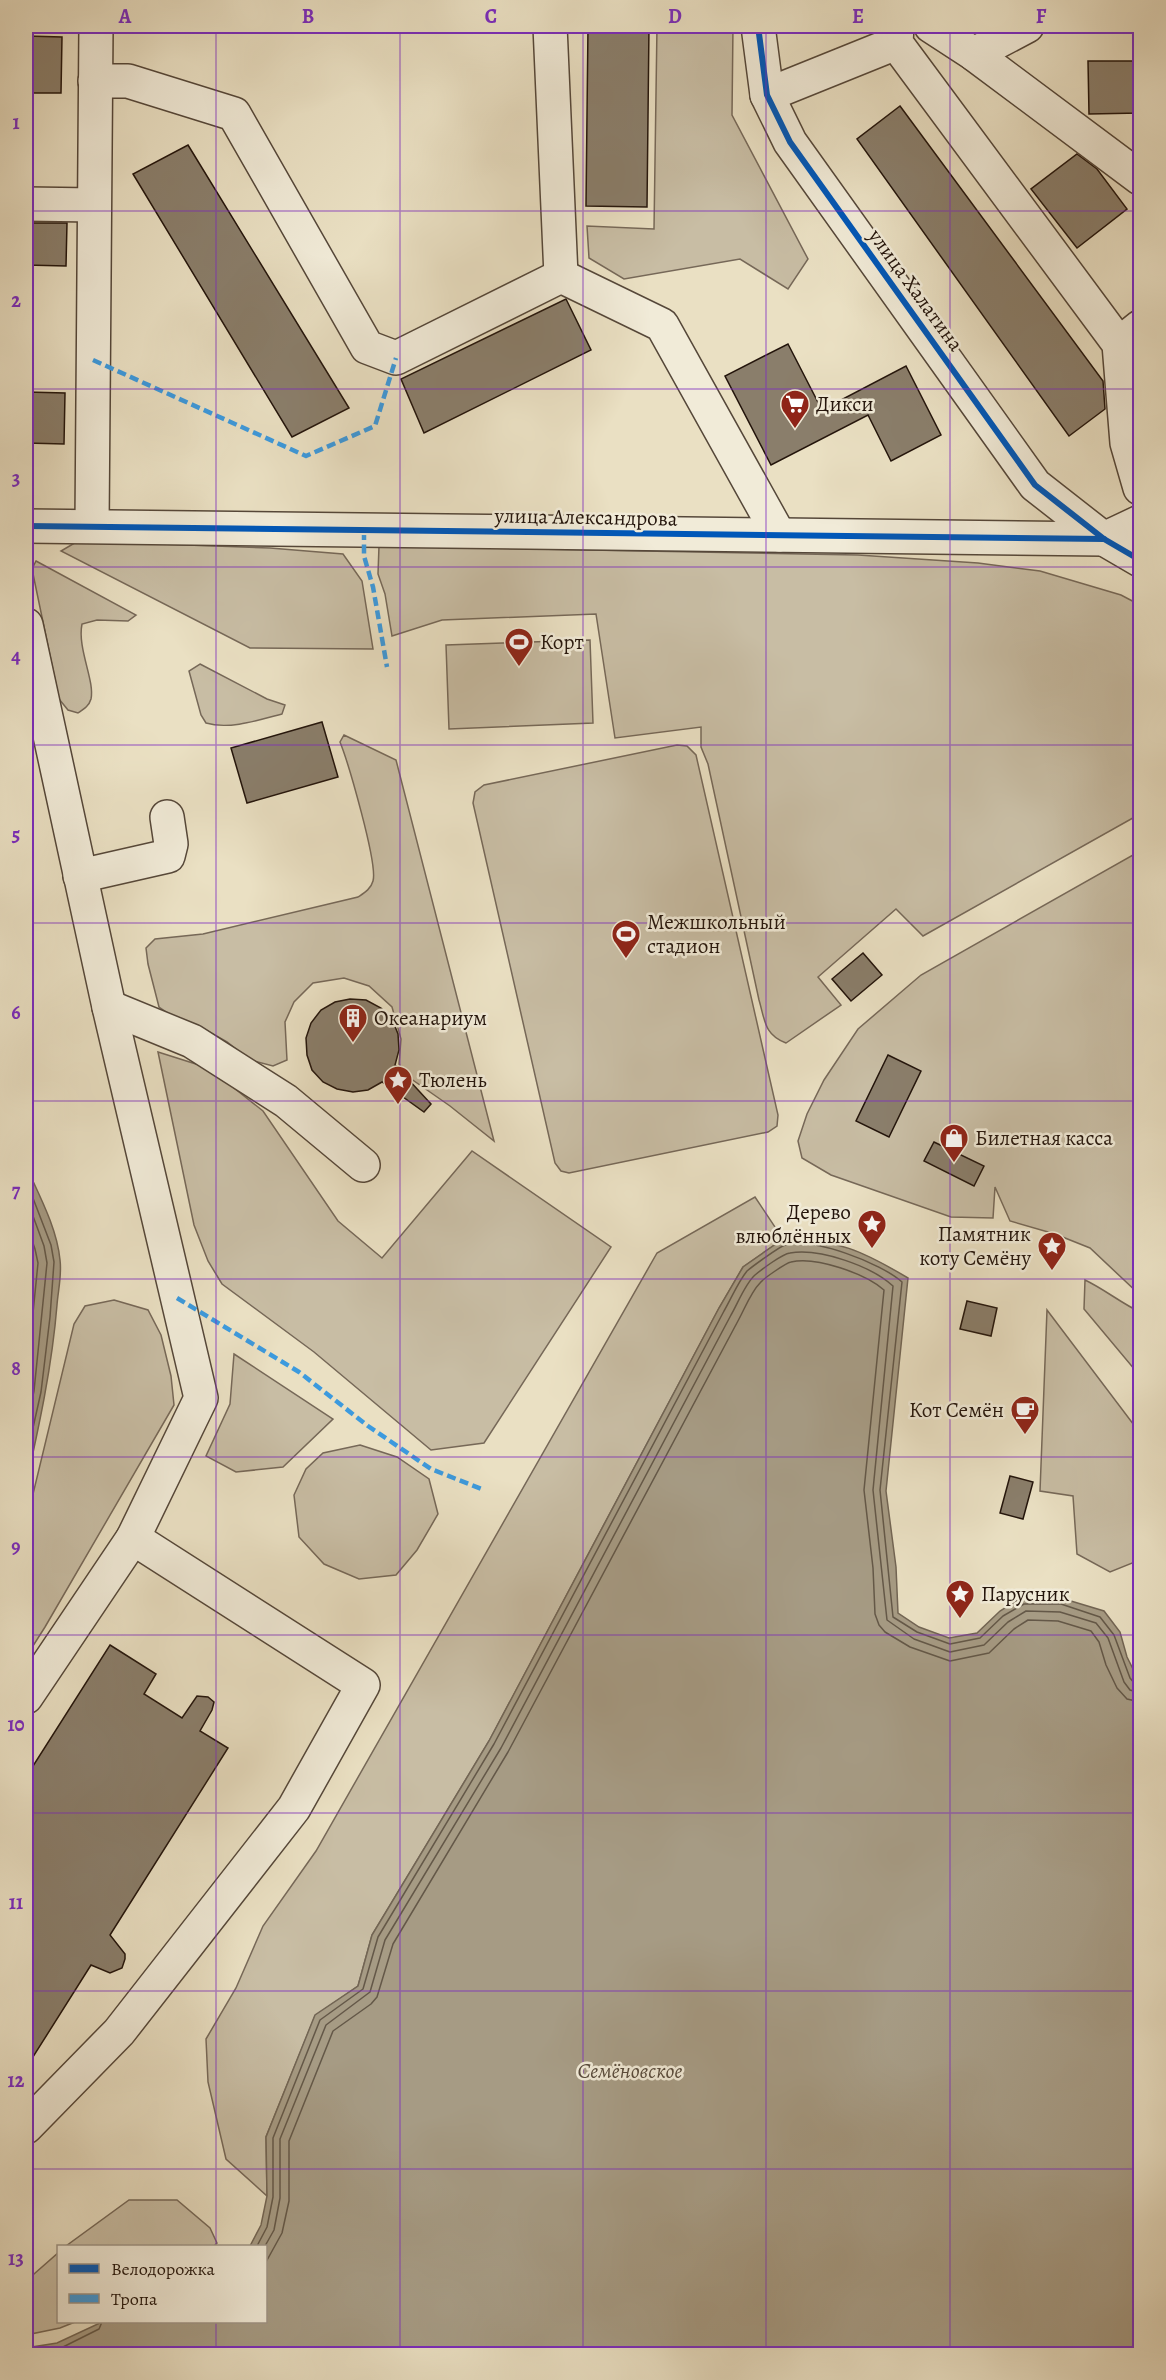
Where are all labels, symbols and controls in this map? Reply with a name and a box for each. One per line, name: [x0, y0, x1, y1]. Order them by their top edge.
text: A: [118, 3, 132, 30]
text: B: [302, 3, 314, 30]
text: C: [485, 3, 497, 30]
text: D: [668, 3, 682, 30]
text: E: [852, 3, 864, 30]
text: F: [1036, 3, 1047, 30]
text: 1: [12, 109, 20, 136]
street label: улица Халатина: [862, 222, 970, 357]
text: 2: [11, 287, 21, 314]
supermarket icon: Дикси: [779, 388, 811, 430]
place label: Дикси: [816, 390, 874, 418]
text: 3: [12, 465, 20, 492]
street label: улица Александрова: [493, 501, 678, 533]
sports icon: Корт: [503, 626, 535, 668]
place label: Корт: [540, 628, 584, 656]
text: 4: [11, 643, 21, 670]
text: 5: [12, 821, 20, 848]
place label: Межшкольный стадион: [647, 908, 786, 960]
sports icon: Межшкольный стадион: [610, 918, 642, 960]
text: 6: [11, 999, 21, 1026]
building icon: Океанариум: [337, 1002, 369, 1044]
place label: Океанариум: [374, 1004, 487, 1032]
place icon: Тюлень: [382, 1064, 414, 1106]
place label: Тюлень: [419, 1066, 487, 1094]
shop icon: Билетная касса: [938, 1122, 970, 1164]
place label: Билетная касса: [975, 1124, 1113, 1152]
text: 7: [12, 1177, 21, 1204]
place label: Дерево влюблённых: [735, 1198, 852, 1250]
place icon: Дерево влюблённых: [856, 1208, 888, 1250]
place label: Памятник коту Семёну: [919, 1220, 1031, 1272]
place icon: Памятник коту Семёну: [1036, 1230, 1068, 1272]
text: 8: [11, 1355, 21, 1382]
cafe icon: Кот Семён: [1009, 1394, 1041, 1436]
place label: Кот Семён: [909, 1396, 1004, 1424]
text: 9: [11, 1533, 21, 1560]
place icon: Парусник: [944, 1578, 976, 1620]
place label: Парусник: [981, 1580, 1070, 1608]
text: 10: [7, 1711, 25, 1738]
text: 11: [9, 1889, 23, 1916]
water label: Семёновское: [577, 2056, 683, 2086]
text: 12: [8, 2067, 25, 2094]
text: 13: [8, 2245, 24, 2272]
legend: [57, 2245, 267, 2323]
text: Велодорожка: [111, 2257, 216, 2281]
text: Тропа: [111, 2287, 158, 2311]

